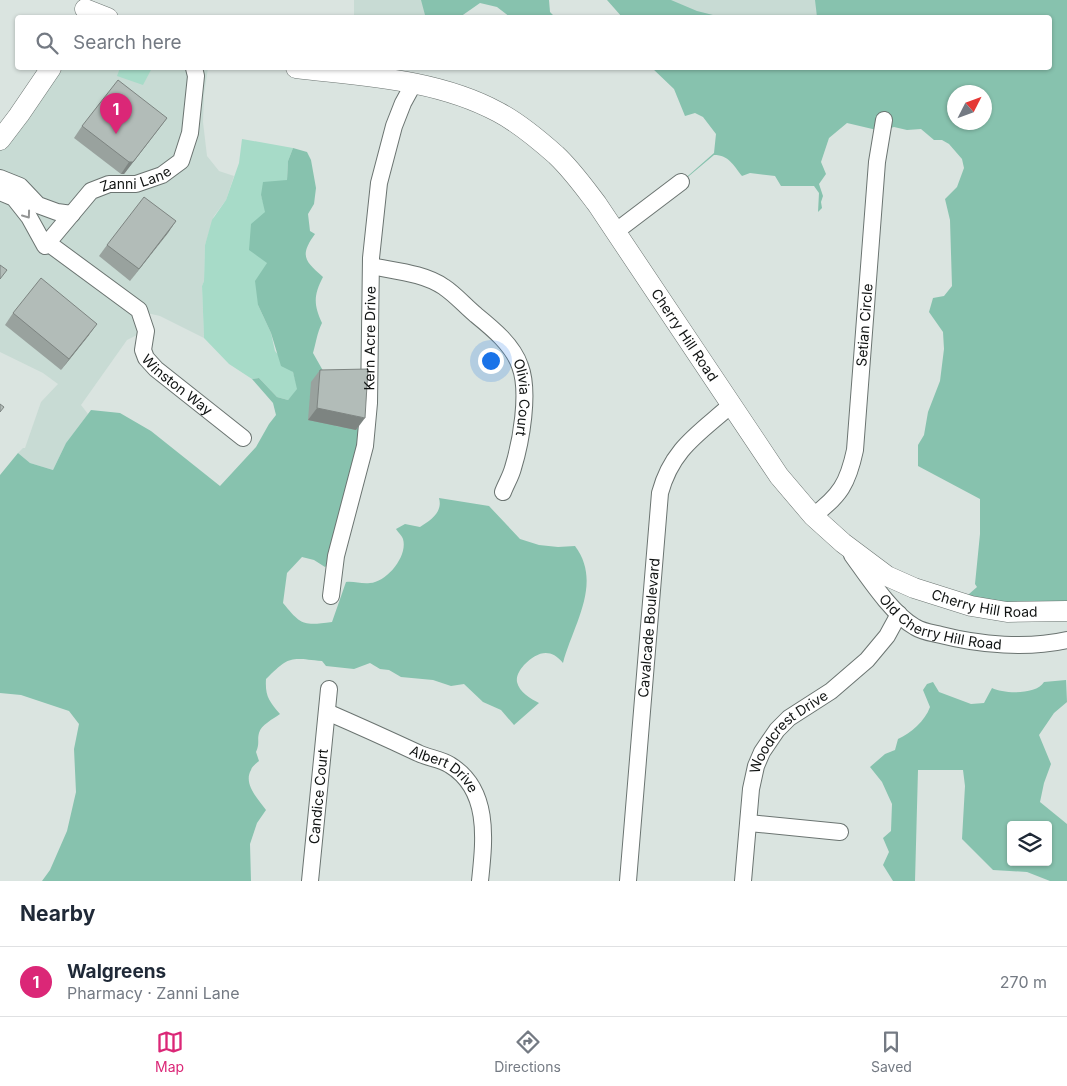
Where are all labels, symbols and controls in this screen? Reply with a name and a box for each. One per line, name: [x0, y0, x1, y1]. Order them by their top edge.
search box: [15, 15, 1052, 70]
icon: search: [33, 29, 61, 57]
text: Search here: [73, 31, 182, 54]
north arrow: [947, 85, 992, 130]
pin: 1: [100, 93, 132, 134]
street label: Zanni Lane: [97, 162, 174, 195]
one-way arrow: [21, 209, 30, 219]
street label: Setian Circle: [852, 283, 876, 367]
street label: Cherry Hill Road: [648, 285, 722, 384]
street label: Kern Acre Drive: [360, 286, 379, 391]
your location: [478, 348, 504, 374]
street label: Winston Way: [139, 350, 216, 419]
street label: Olivia Court: [510, 356, 533, 438]
street label: Cavalcade Boulevard: [634, 557, 663, 698]
street label: Cherry Hill Road: [930, 585, 1038, 620]
street label: Old Cherry Hill Road: [876, 590, 1002, 653]
street label: Woodcrest Drive: [746, 686, 831, 775]
street label: Albert Drive: [407, 741, 482, 795]
street label: Candice Court: [305, 748, 331, 845]
map controls: [1007, 821, 1052, 866]
button: layers: [1007, 821, 1052, 866]
text: Nearby: [20, 901, 95, 926]
text: Walgreens: [67, 960, 166, 983]
text: 1: [33, 972, 39, 992]
text: 270 m: [1000, 972, 1047, 992]
text: Pharmacy · Zanni Lane: [67, 983, 240, 1003]
tab: Map: [155, 1028, 184, 1075]
tab: Directions: [494, 1028, 561, 1075]
tab: Saved: [871, 1028, 912, 1075]

